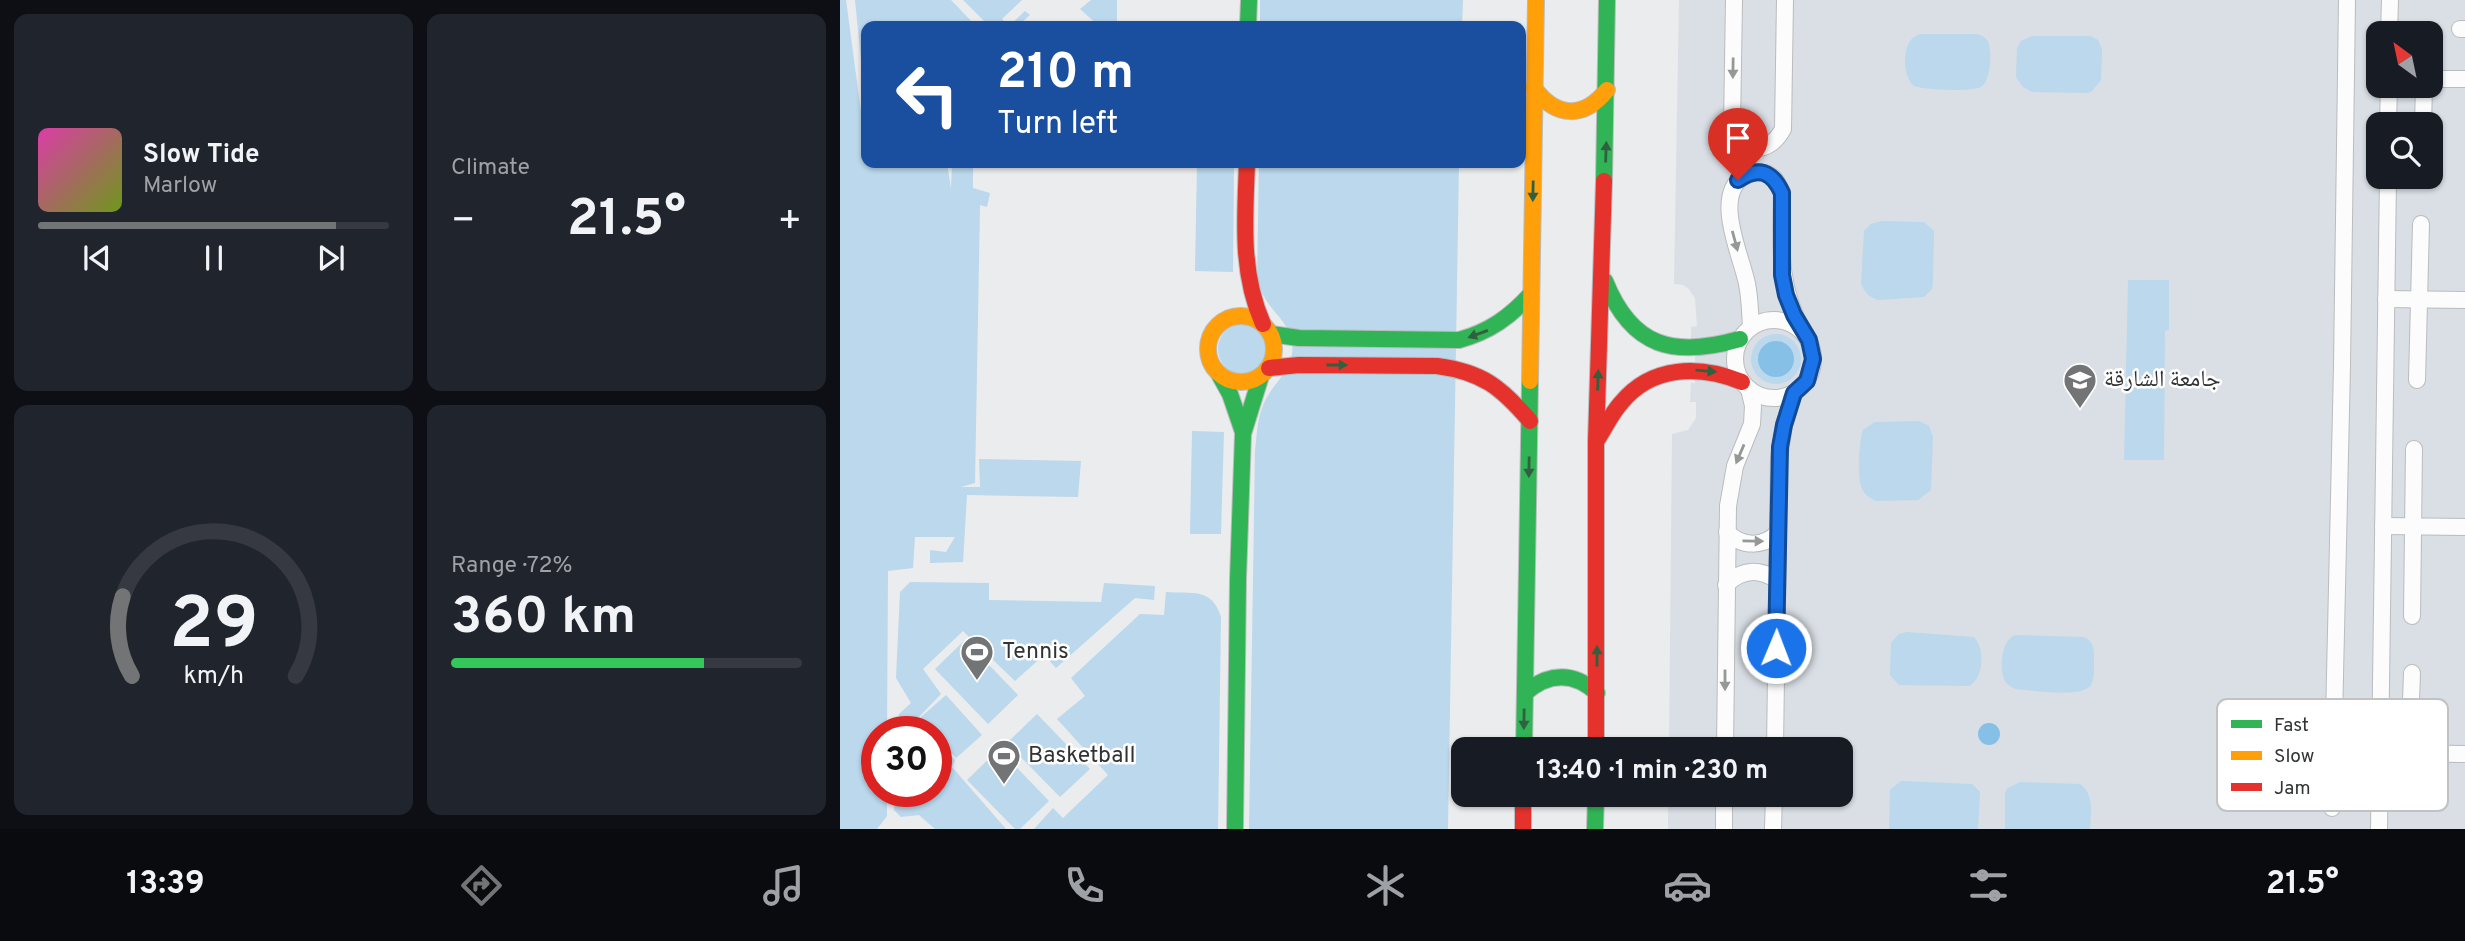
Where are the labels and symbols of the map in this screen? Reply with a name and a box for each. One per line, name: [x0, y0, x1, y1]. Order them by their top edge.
north arrow: [2366, 21, 2443, 98]
one-way arrow: [1727, 57, 1739, 79]
pin: [1708, 108, 1768, 180]
one-way arrow: [1600, 141, 1611, 163]
one-way arrow: [1527, 180, 1539, 202]
one-way arrow: [1730, 230, 1741, 252]
one-way arrow: [1467, 329, 1488, 340]
one-way arrow: [1326, 359, 1348, 371]
school or university icon: جامعة الشارقة: [2061, 361, 2099, 410]
one-way arrow: [1695, 366, 1717, 377]
place label: جامعة الشارقة: [2104, 366, 2221, 395]
one-way arrow: [1593, 369, 1604, 391]
one-way arrow: [1734, 444, 1746, 464]
one-way arrow: [1524, 456, 1535, 478]
one-way arrow: [1742, 536, 1764, 547]
position arrow: [1739, 611, 1813, 685]
sports icon: Tennis: [958, 633, 996, 682]
place label: Tennis: [1002, 638, 1069, 667]
one-way arrow: [1591, 645, 1603, 667]
one-way arrow: [1719, 669, 1731, 691]
legend: [2217, 699, 2448, 811]
one-way arrow: [1518, 708, 1530, 730]
text: Fast: [2274, 714, 2309, 738]
speed limit sign: 30: [861, 716, 952, 807]
sports icon: Basketball: [985, 737, 1023, 786]
place label: Basketball: [1028, 742, 1135, 771]
text: Slow: [2274, 745, 2314, 769]
text: Jam: [2274, 777, 2311, 801]

